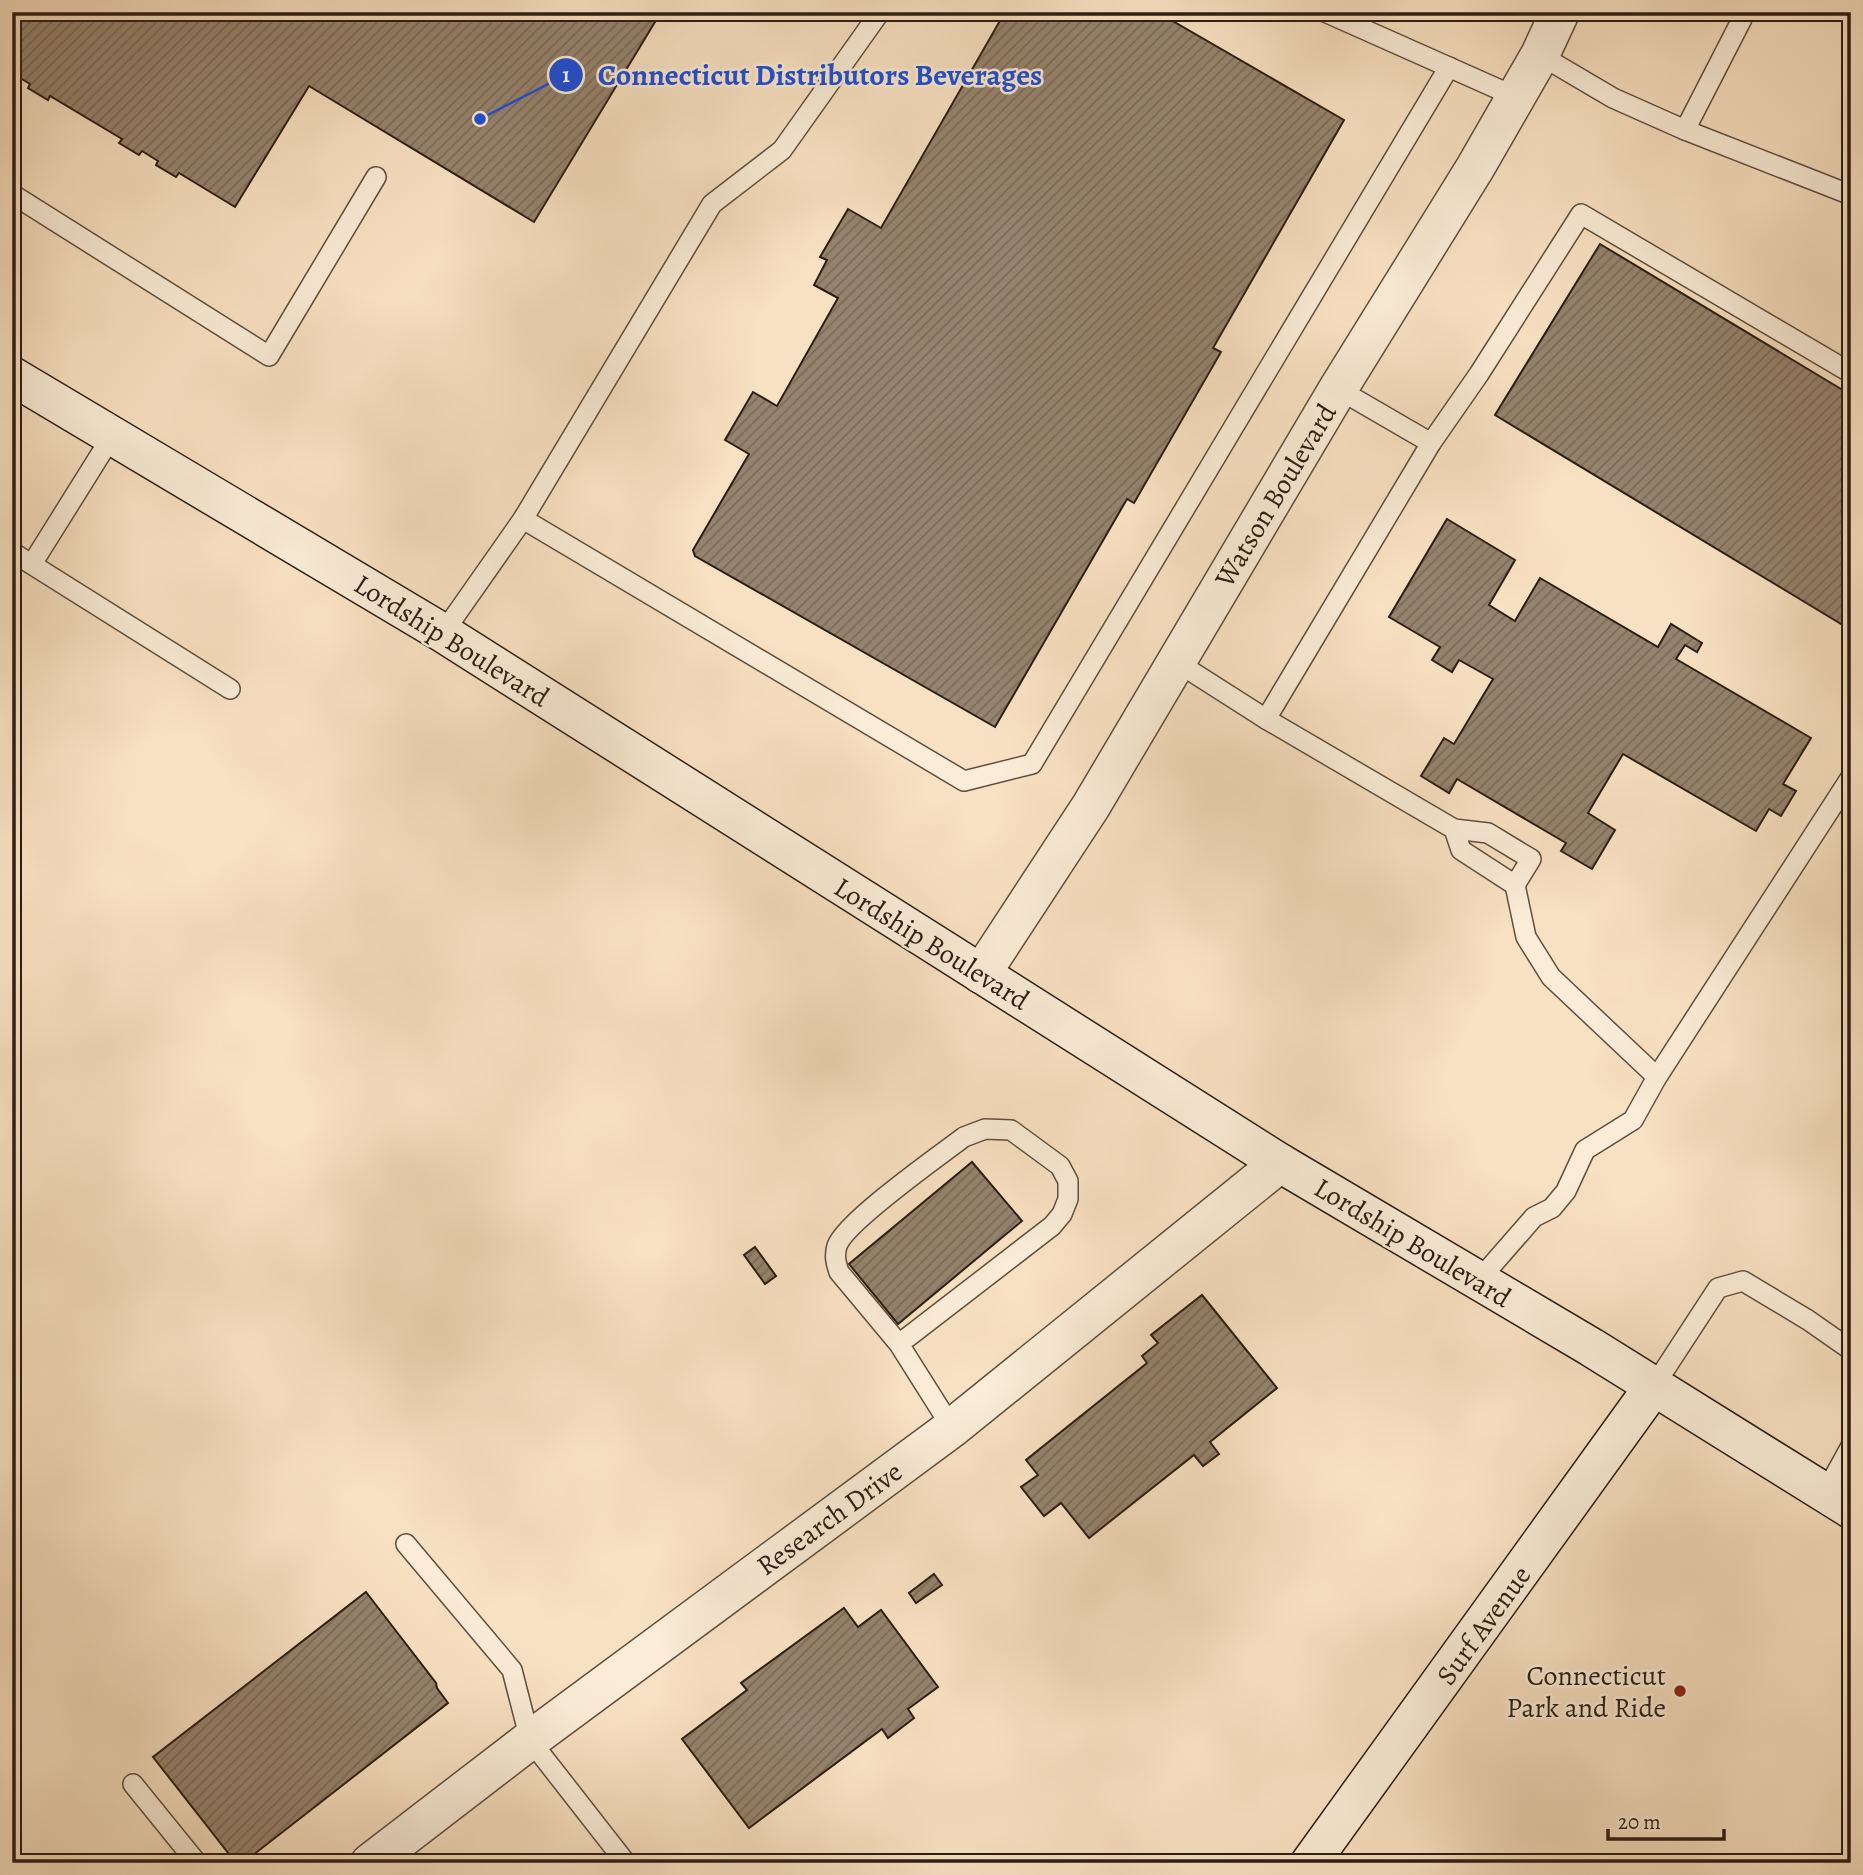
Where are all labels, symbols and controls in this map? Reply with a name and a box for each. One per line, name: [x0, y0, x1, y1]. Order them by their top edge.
callout: Connecticut Distributors Beverages: [549, 49, 1056, 100]
text: Connecticut Distributors Beverages: [598, 55, 1042, 95]
text: 1: [562, 61, 570, 89]
street label: Watson Boulevard: [1206, 396, 1346, 595]
street label: Lordship Boulevard: [347, 566, 557, 717]
street label: Lordship Boulevard: [827, 869, 1037, 1020]
street label: Lordship Boulevard: [1307, 1169, 1519, 1317]
street label: Research Drive: [749, 1453, 910, 1585]
street label: Surf Avenue: [1428, 1558, 1540, 1693]
place label: Connecticut Park and Ride: [1507, 1657, 1666, 1727]
marker: Connecticut Park and Ride: [1672, 1683, 1688, 1699]
scale bar: [1608, 1798, 1723, 1842]
text: 20 m: [1618, 1808, 1661, 1836]

